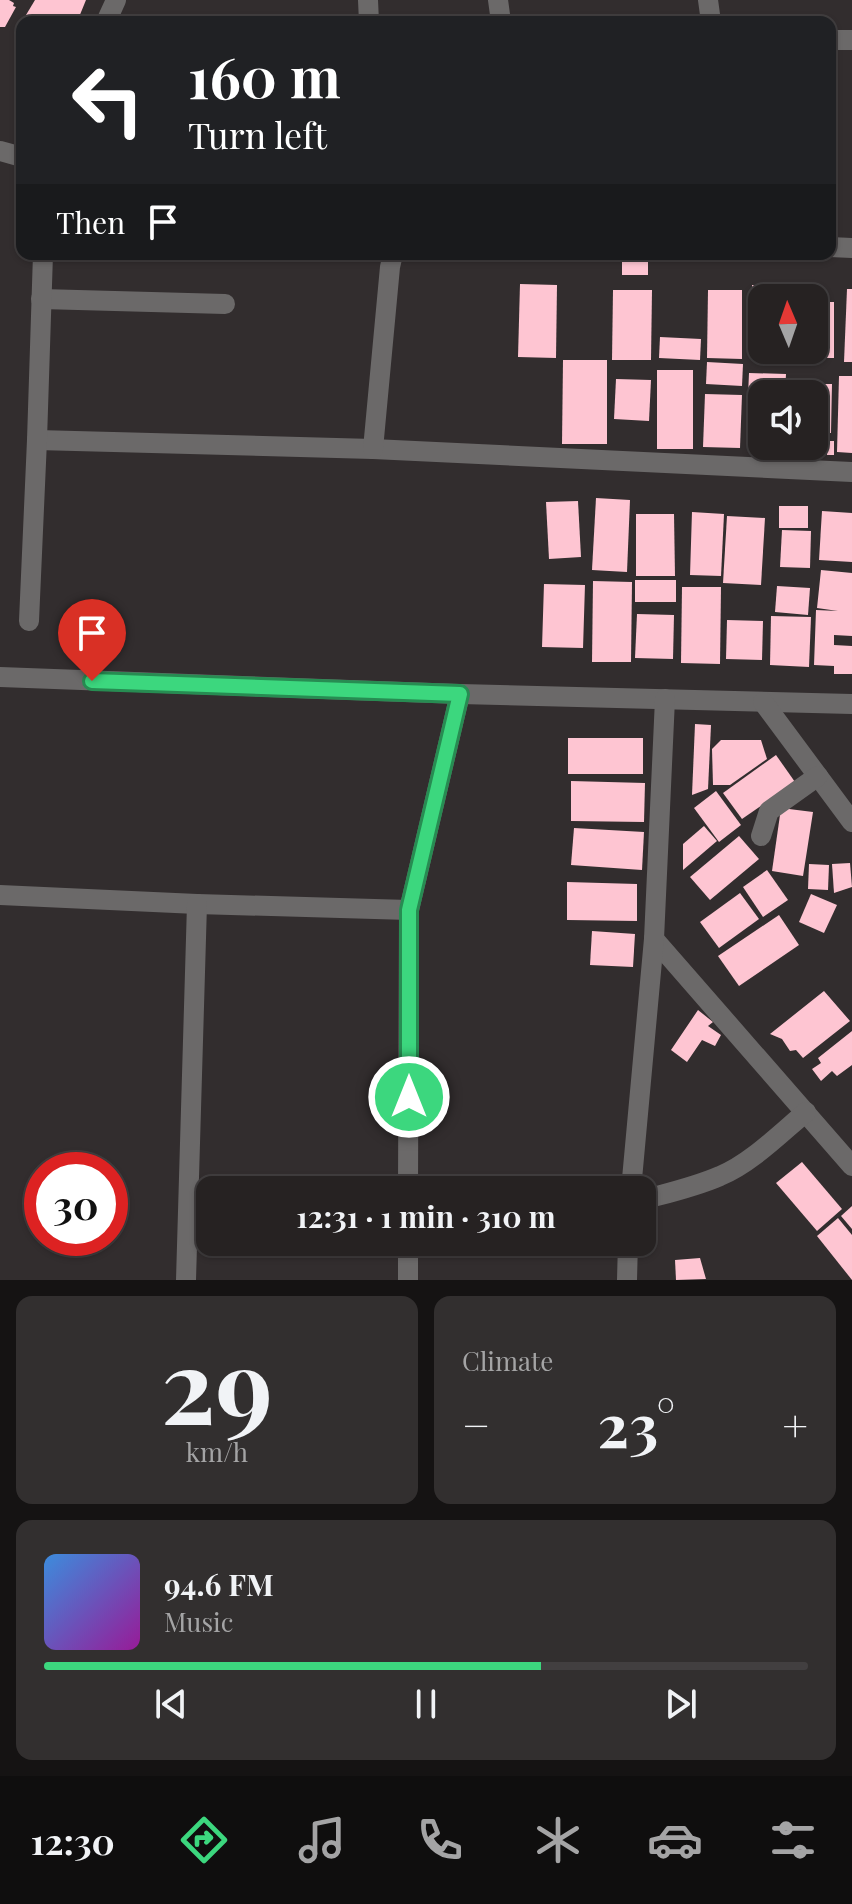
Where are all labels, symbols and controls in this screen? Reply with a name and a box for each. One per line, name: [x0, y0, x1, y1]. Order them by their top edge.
text: 160 m: [188, 38, 341, 113]
icon: left: [56, 48, 160, 152]
text: Turn left: [188, 110, 327, 158]
icon: arrive: [141, 200, 185, 244]
text: Then: [56, 202, 125, 242]
north arrow: [748, 284, 828, 364]
map controls: [748, 284, 828, 460]
button: sound: [748, 380, 828, 460]
pin: [58, 599, 126, 681]
icon: arrive: [70, 611, 114, 655]
position arrow: [367, 1055, 451, 1139]
speed limit sign: 30: [24, 1152, 128, 1256]
text: 12:31 · 1 min · 310 m: [296, 1196, 556, 1236]
text: 29: [161, 1312, 273, 1451]
text: Climate: [462, 1343, 553, 1378]
text: 23°: [598, 1383, 675, 1463]
text: −: [462, 1394, 490, 1453]
text: +: [782, 1394, 808, 1453]
text: km/h: [186, 1434, 248, 1469]
text: 94.6 FM: [164, 1564, 274, 1604]
text: Music: [164, 1604, 233, 1639]
icon: previous: [149, 1682, 193, 1726]
icon: pause: [404, 1682, 448, 1726]
icon: next: [659, 1682, 703, 1726]
icon: directions: [176, 1812, 232, 1868]
icon: music: [294, 1812, 350, 1868]
icon: phone: [412, 1812, 468, 1868]
icon: climate: [530, 1812, 586, 1868]
icon: car: [647, 1812, 703, 1868]
icon: filters: [765, 1812, 821, 1868]
text: 12:30: [31, 1816, 115, 1864]

